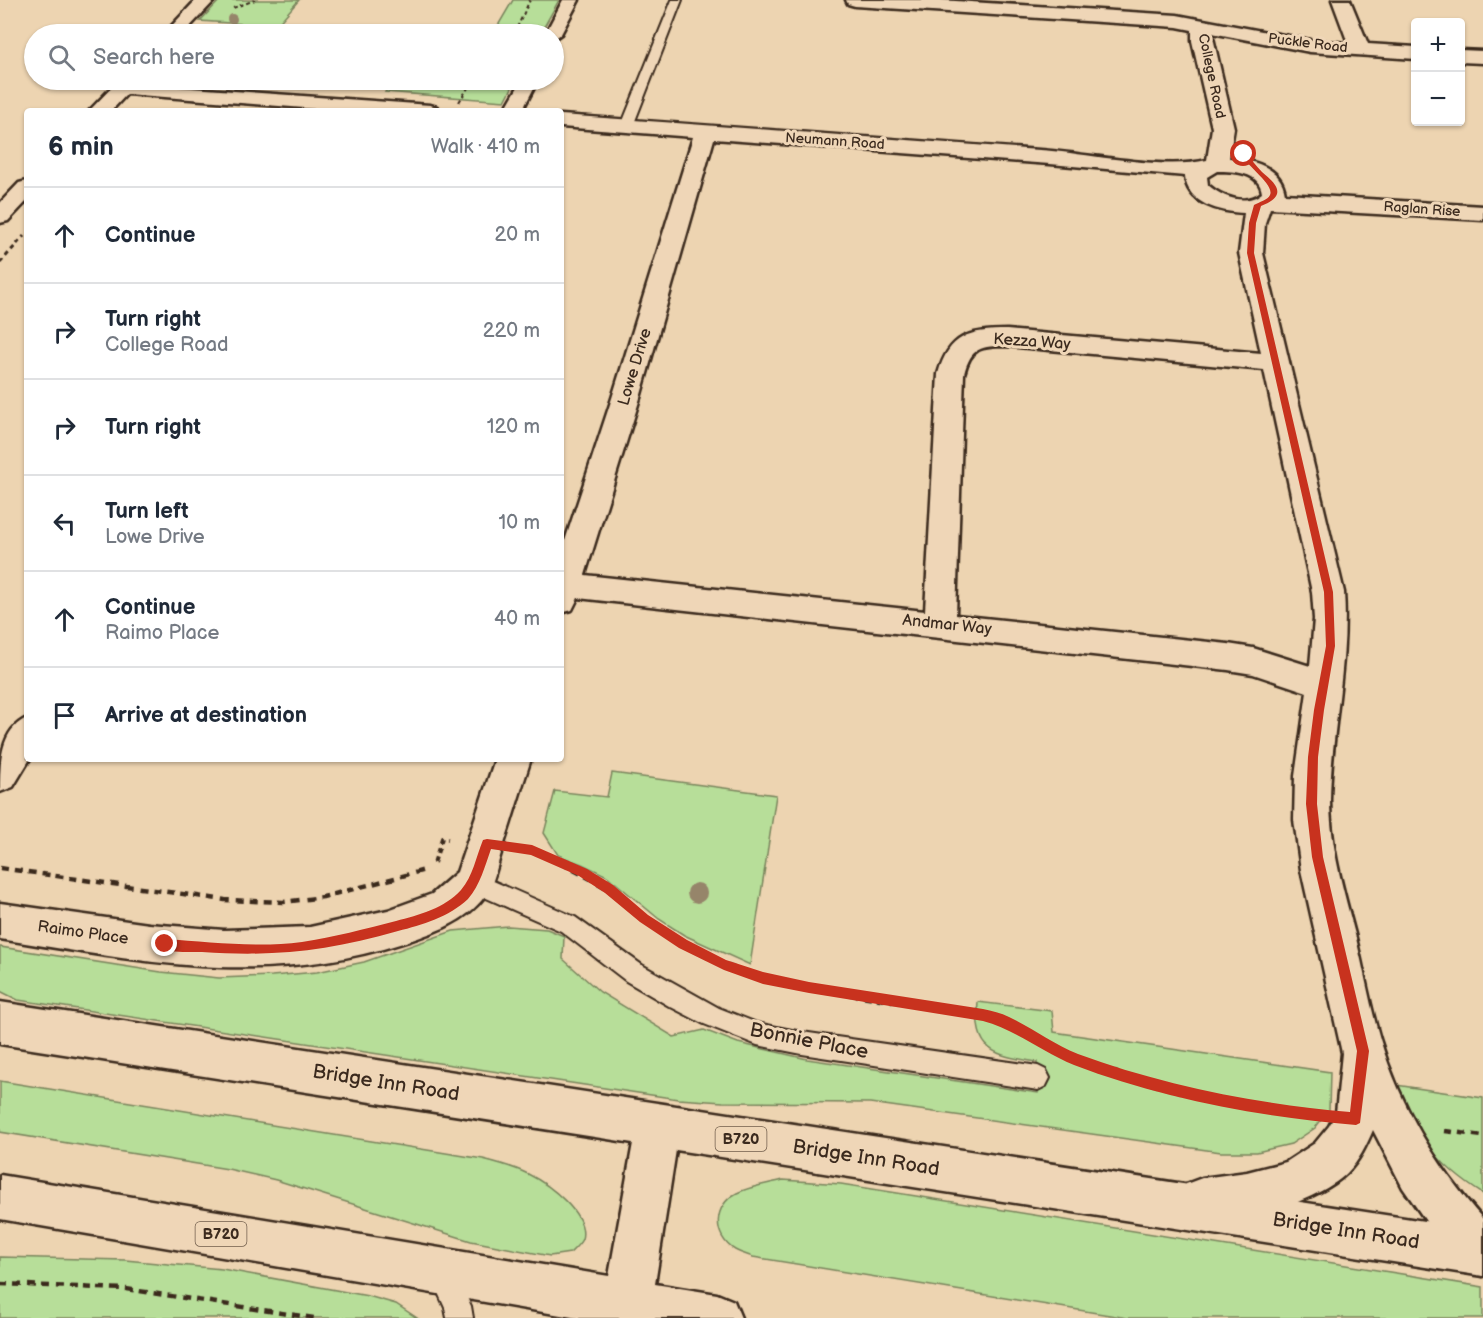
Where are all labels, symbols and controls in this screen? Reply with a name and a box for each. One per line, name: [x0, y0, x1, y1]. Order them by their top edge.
map controls: [1411, 18, 1465, 126]
button: +: [1411, 18, 1465, 72]
search box: [24, 24, 564, 90]
street label: Puckle Road: [1267, 30, 1349, 56]
street label: College Road: [1195, 32, 1229, 120]
icon: search: [45, 41, 78, 74]
text: Search here: [93, 44, 215, 71]
button: −: [1411, 72, 1465, 126]
street label: Neumann Road: [785, 129, 885, 153]
text: 6 min: [48, 132, 114, 163]
text: Walk · 410 m: [431, 135, 540, 159]
route start: [1230, 140, 1256, 166]
street label: Raglan Rise: [1383, 198, 1461, 220]
icon: ahead: [48, 219, 81, 252]
text: Continue: [105, 222, 195, 249]
text: 20 m: [495, 223, 540, 247]
text: Turn right: [105, 306, 201, 333]
icon: right: [48, 315, 81, 348]
text: 220 m: [483, 319, 540, 343]
street label: Lowe Drive: [614, 326, 656, 408]
street label: Kezza Way: [993, 330, 1072, 354]
text: College Road: [105, 333, 228, 357]
icon: right: [48, 411, 81, 444]
text: Turn right: [105, 414, 201, 441]
text: 120 m: [487, 415, 540, 439]
text: Turn left: [105, 498, 189, 525]
icon: left: [48, 507, 81, 540]
text: 10 m: [499, 511, 540, 535]
text: Lowe Drive: [105, 525, 205, 549]
text: Continue: [105, 594, 195, 621]
icon: ahead: [48, 603, 81, 636]
text: 40 m: [494, 607, 540, 631]
street label: Andmar Way: [901, 611, 993, 639]
text: Raimo Place: [105, 621, 219, 645]
icon: arrive: [48, 699, 81, 732]
text: Arrive at destination: [105, 702, 307, 729]
street label: Raimo Place: [36, 917, 130, 949]
route end: [151, 930, 177, 956]
street label: Bonnie Place: [748, 1018, 870, 1064]
street label: Bridge Inn Road: [311, 1060, 461, 1106]
road number: B720: [716, 1127, 766, 1151]
street label: Bridge Inn Road: [791, 1135, 941, 1181]
street label: Bridge Inn Road: [1271, 1208, 1421, 1254]
road number: B720: [196, 1222, 246, 1246]

